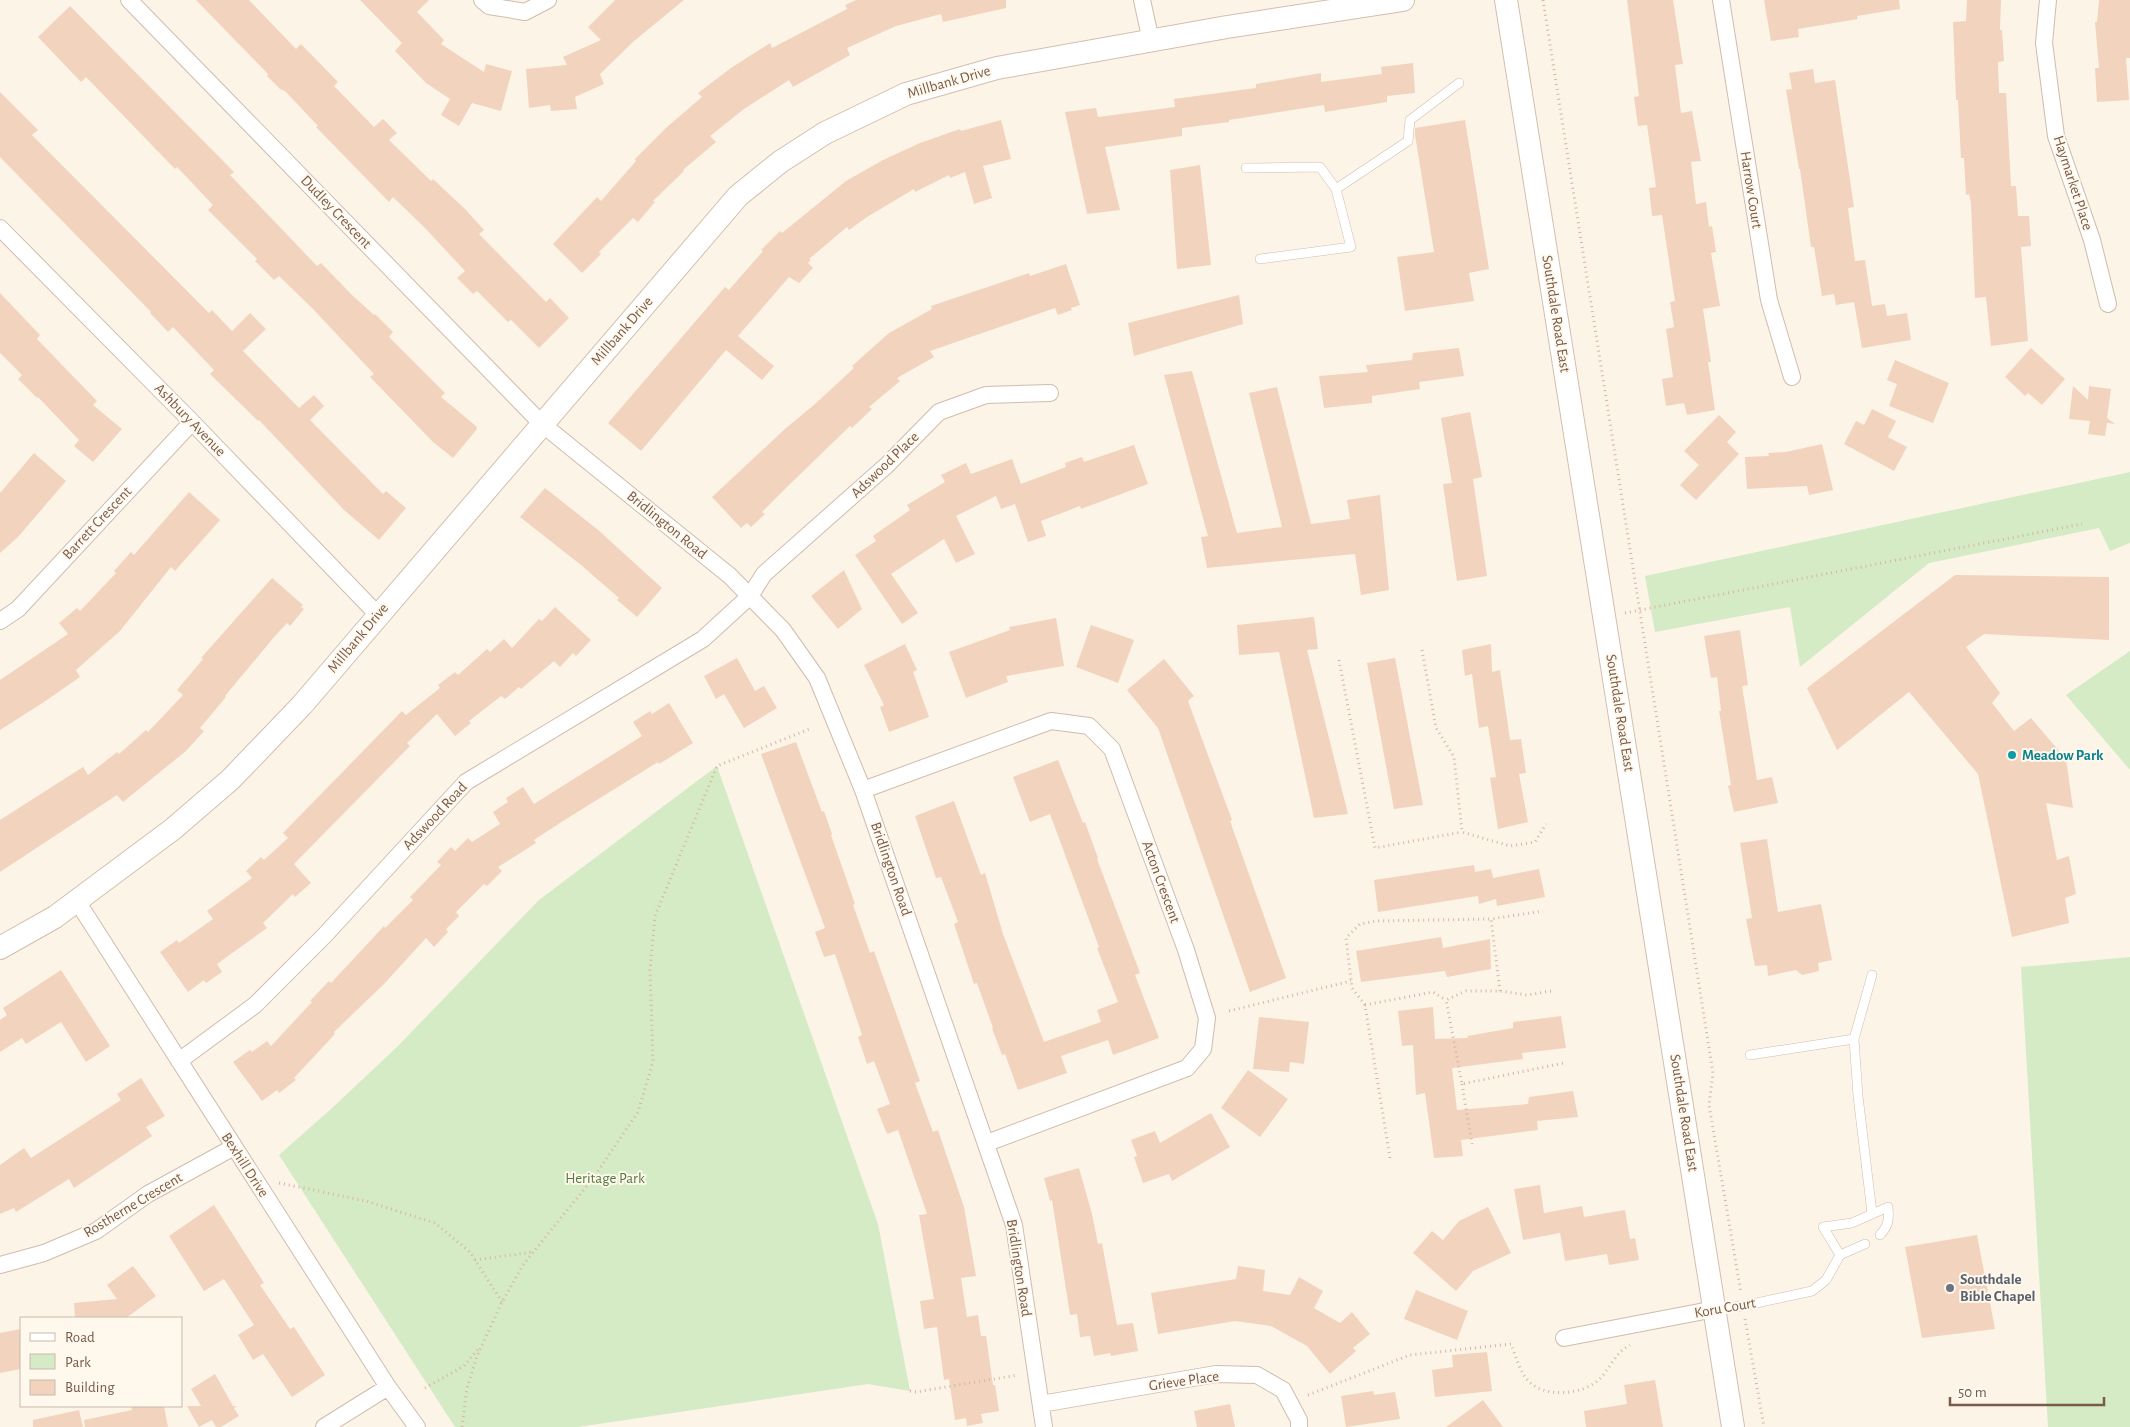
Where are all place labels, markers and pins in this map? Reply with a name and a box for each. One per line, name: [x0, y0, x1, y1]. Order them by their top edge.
place label: Meadow Park: [2022, 748, 2104, 763]
marker: Meadow Park: [2006, 749, 2018, 761]
place label: Southdale Bible Chapel: [1960, 1272, 2036, 1304]
marker: Southdale Bible Chapel: [1944, 1282, 1956, 1294]

